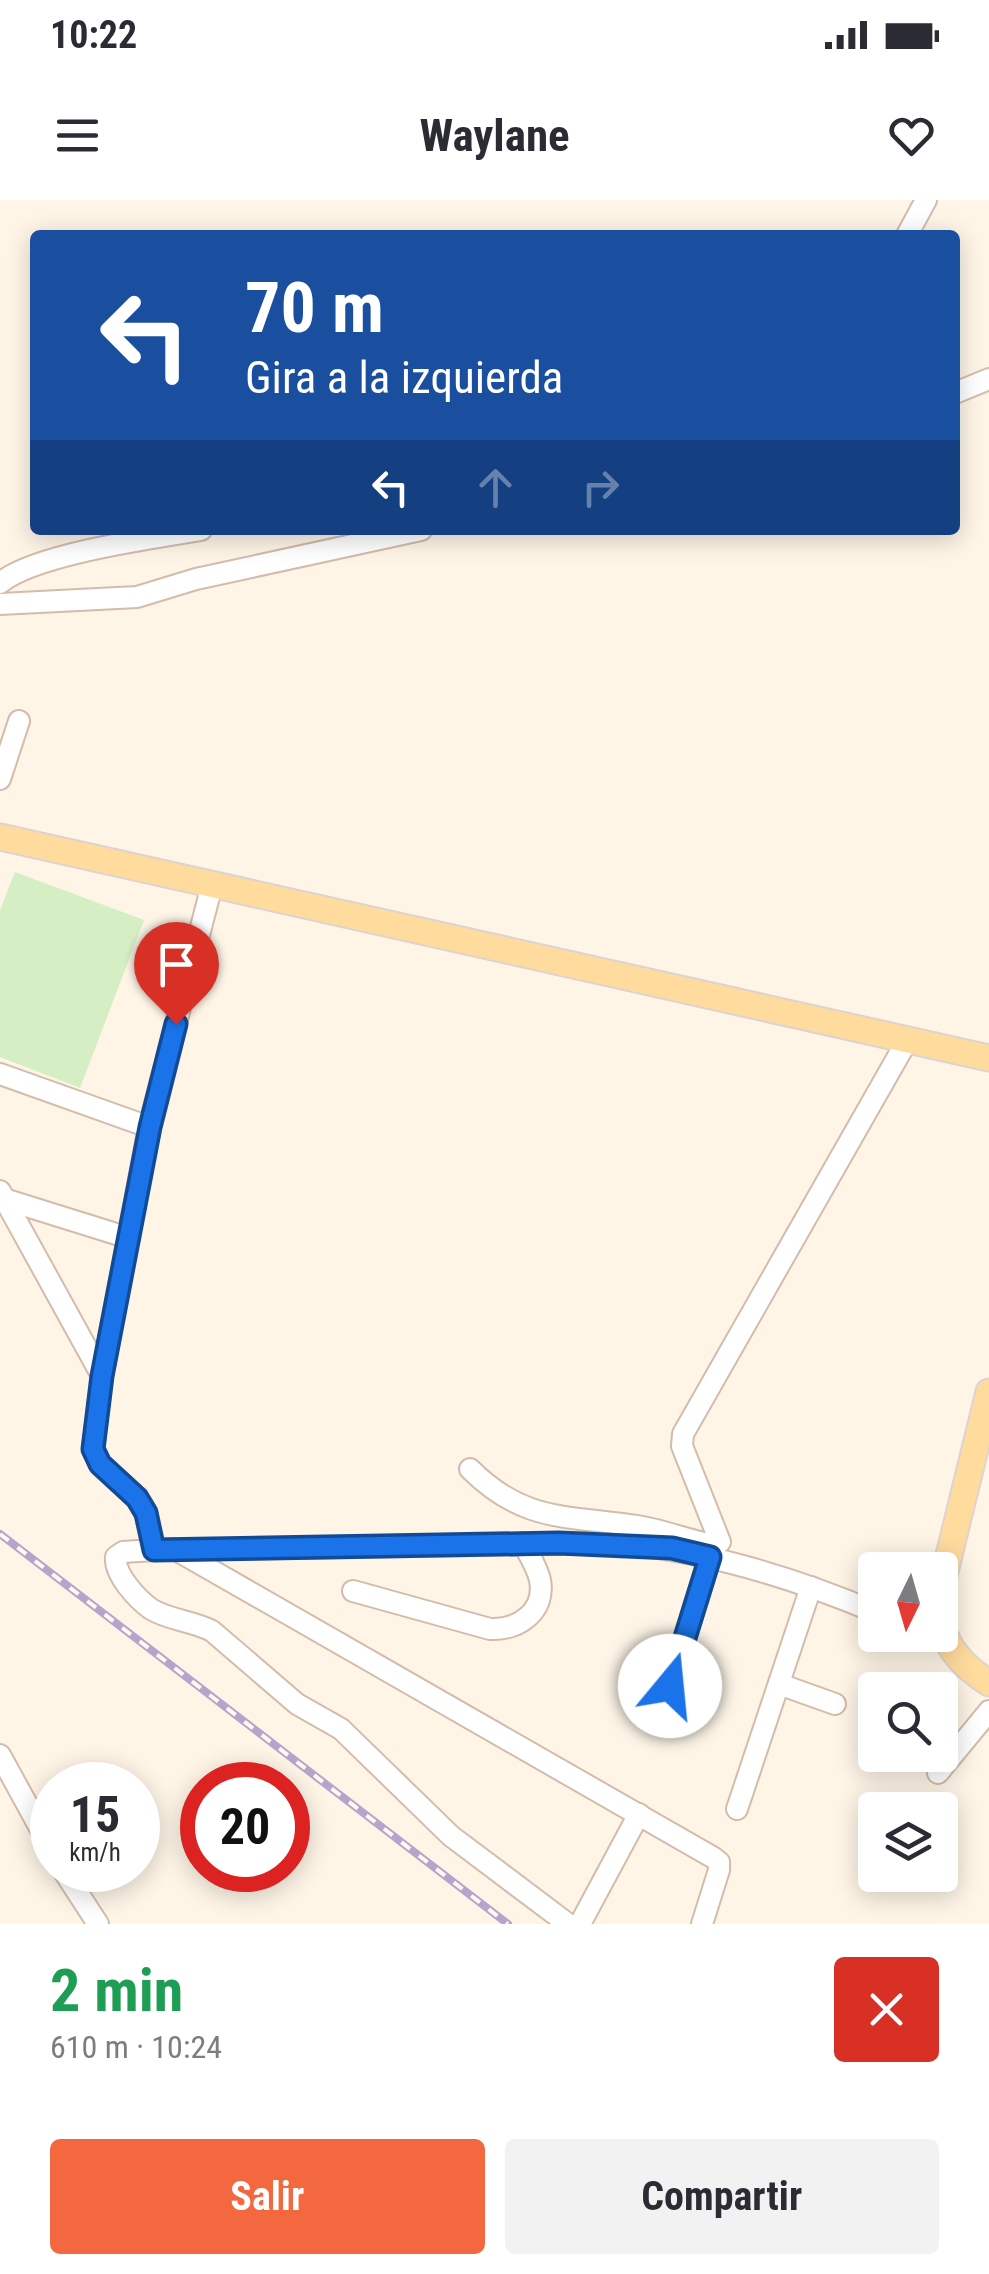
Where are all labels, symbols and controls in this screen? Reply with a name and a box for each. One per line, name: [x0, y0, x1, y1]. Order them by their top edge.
text: 10:22: [50, 13, 137, 57]
icon: menu: [50, 108, 105, 163]
icon: heart: [884, 108, 939, 163]
text: Waylane: [419, 109, 570, 162]
text: 70 m: [245, 267, 384, 349]
icon: left: [80, 270, 210, 400]
text: Gira a la izquierda: [245, 351, 563, 404]
icon: left: [363, 460, 418, 515]
icon: ahead: [468, 460, 523, 515]
icon: right: [573, 460, 628, 515]
pin: [134, 922, 219, 1025]
icon: arrive: [149, 937, 204, 992]
north arrow: [858, 1552, 958, 1652]
map controls: [858, 1552, 958, 1892]
position arrow: [618, 1634, 722, 1738]
button: search: [858, 1672, 958, 1772]
speed limit sign: 20: [180, 1762, 310, 1892]
text: 15: [70, 1786, 120, 1844]
button: layers: [858, 1792, 958, 1892]
text: km/h: [69, 1838, 121, 1867]
text: 2 min: [50, 1955, 183, 2026]
button: close: [834, 1957, 939, 2062]
text: 610 m · 10:24: [50, 2028, 222, 2066]
button: Salir: [50, 2139, 485, 2254]
button: Compartir: [505, 2139, 939, 2254]

